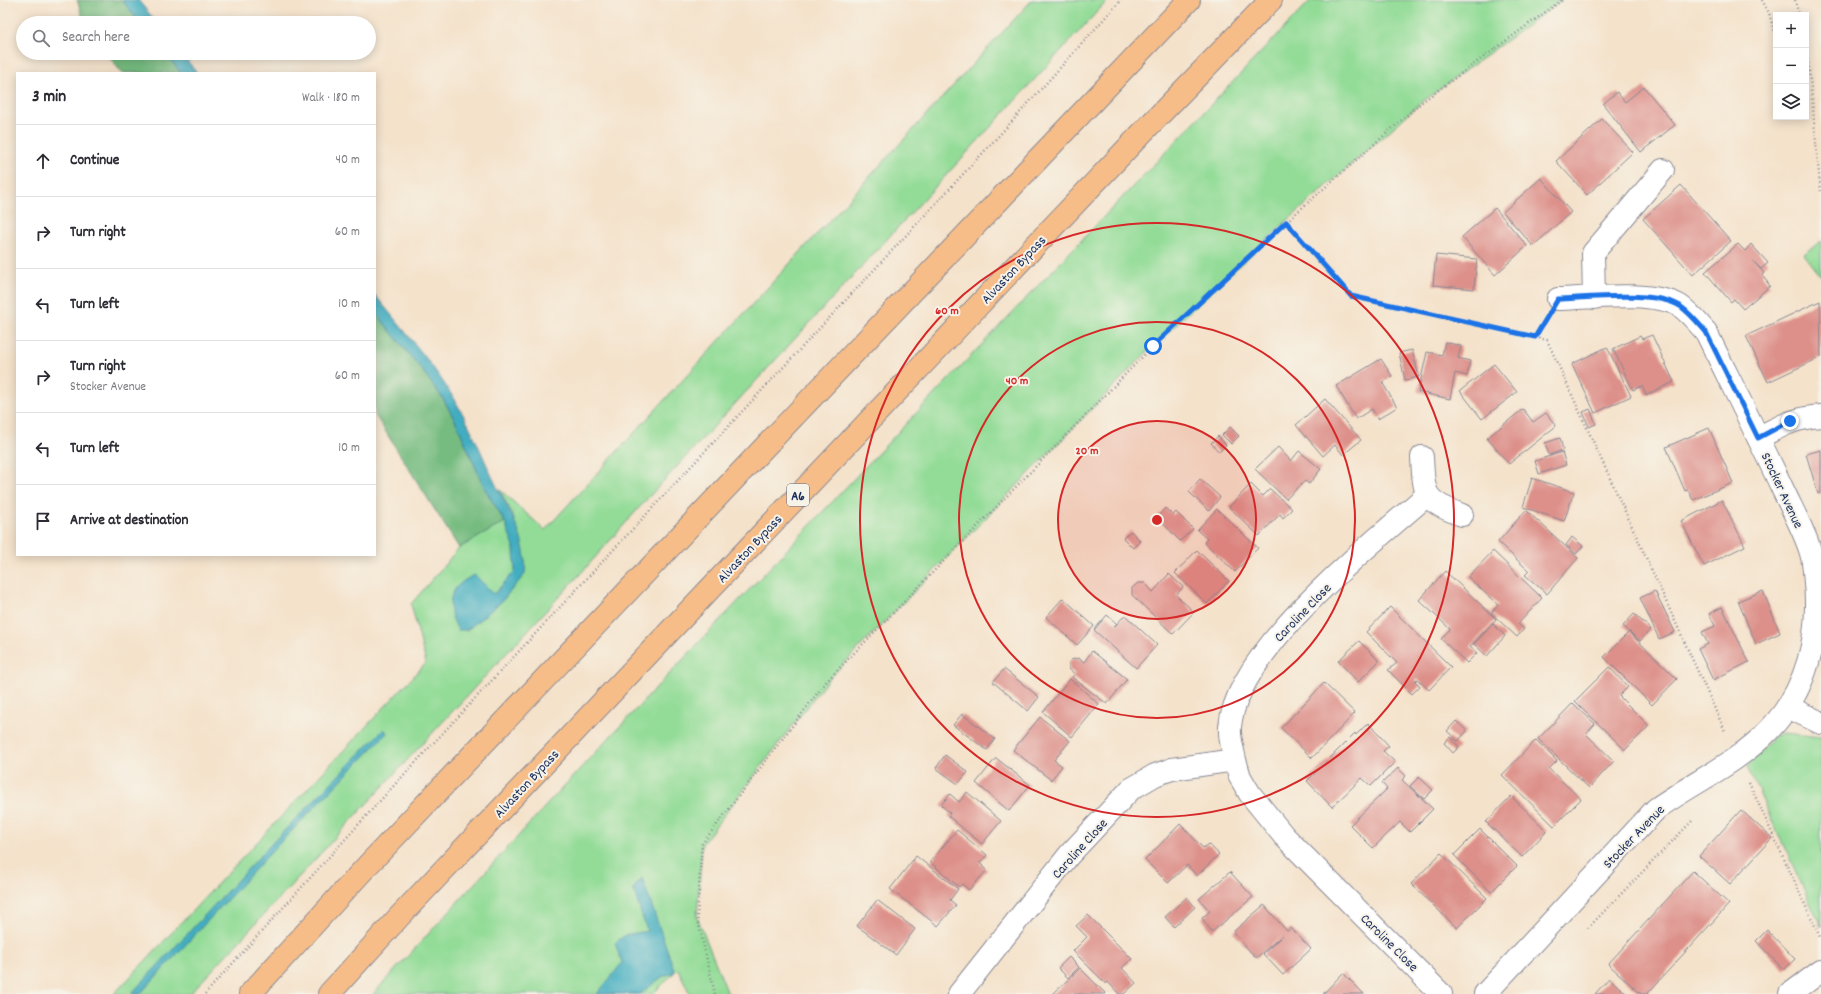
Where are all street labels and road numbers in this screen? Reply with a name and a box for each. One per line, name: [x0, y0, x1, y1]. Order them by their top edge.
street label: Alvaston Bypass: [977, 231, 1052, 309]
street label: Stocker Avenue: [1755, 450, 1808, 532]
road number: A6: [787, 484, 809, 506]
street label: Alvaston Bypass: [713, 510, 788, 588]
street label: Caroline Close: [1270, 579, 1337, 647]
street label: Alvaston Bypass: [490, 745, 565, 823]
street label: Stocker Avenue: [1599, 801, 1670, 874]
street label: Caroline Close: [1048, 815, 1113, 884]
street label: Caroline Close: [1355, 910, 1422, 977]

